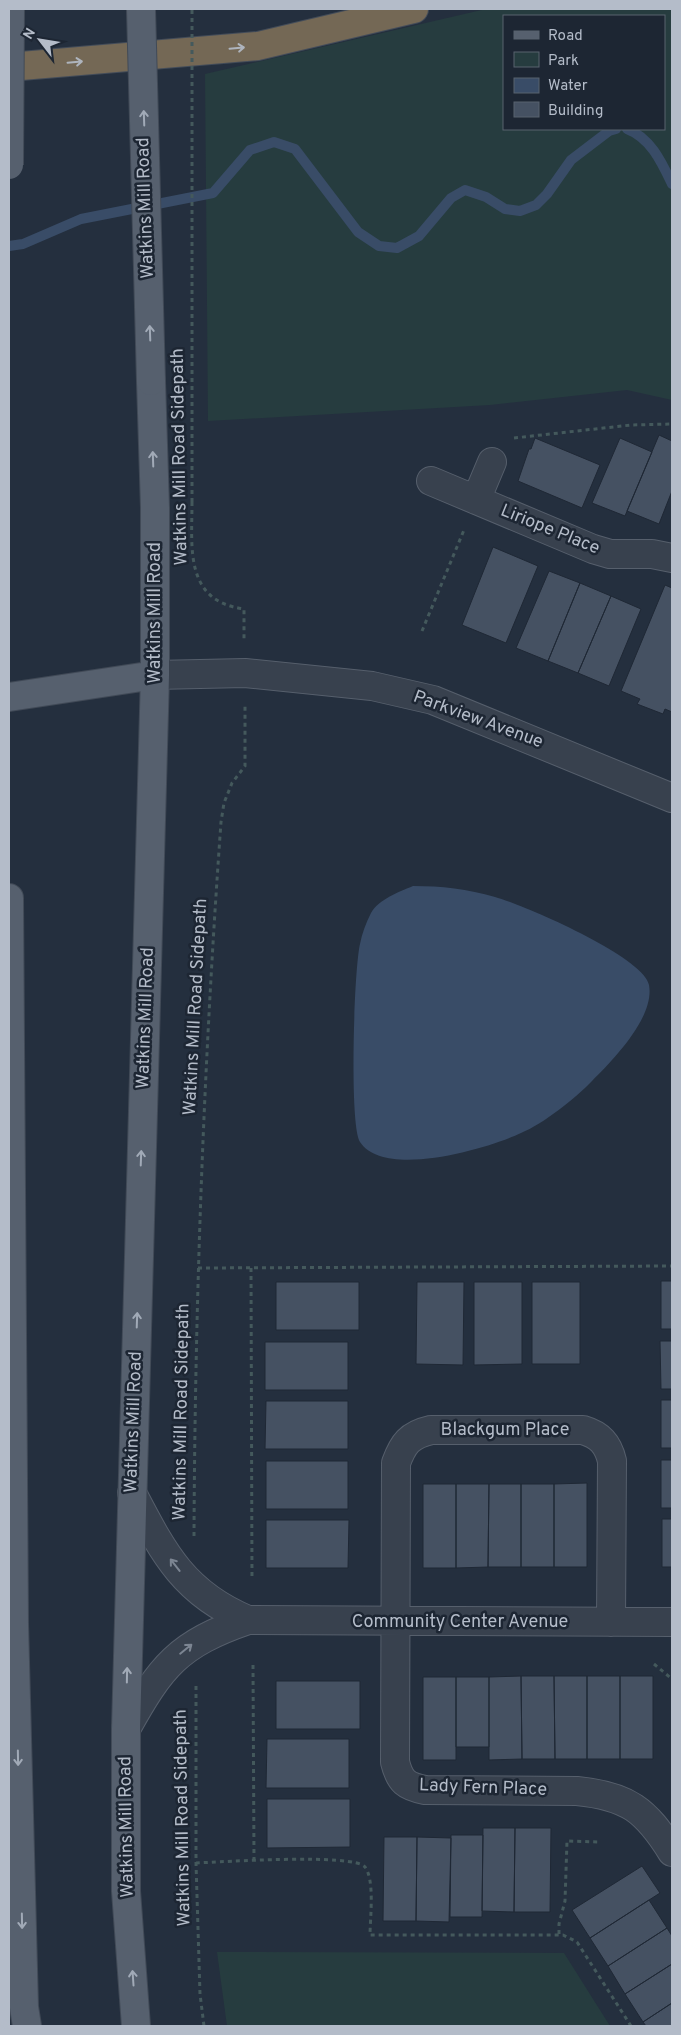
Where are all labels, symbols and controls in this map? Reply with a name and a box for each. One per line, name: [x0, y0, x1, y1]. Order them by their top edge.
north arrow: [15, 15, 65, 65]
legend: [503, 15, 666, 130]
text: N: [20, 25, 40, 43]
text: Road: [548, 27, 583, 46]
one-way arrow: [228, 43, 244, 53]
text: Park: [548, 52, 579, 71]
one-way arrow: [66, 57, 82, 66]
text: Water: [548, 77, 588, 96]
text: Building: [548, 102, 603, 121]
one-way arrow: [139, 110, 149, 126]
street label: Watkins Mill Road: [132, 137, 160, 279]
one-way arrow: [145, 325, 155, 341]
street label: Watkins Mill Road Sidepath: [167, 348, 193, 566]
one-way arrow: [149, 451, 158, 467]
street label: Liriope Place: [497, 500, 603, 560]
street label: Watkins Mill Road: [144, 542, 167, 684]
street label: Parkview Avenue: [410, 686, 546, 754]
street label: Watkins Mill Road Sidepath: [179, 898, 213, 1116]
street label: Watkins Mill Road: [132, 947, 160, 1089]
one-way arrow: [137, 1150, 146, 1166]
street label: Watkins Mill Road Sidepath: [169, 1303, 195, 1521]
one-way arrow: [132, 1313, 142, 1329]
street label: Watkins Mill Road: [120, 1351, 148, 1493]
street label: Blackgum Place: [441, 1419, 569, 1442]
one-way arrow: [170, 1558, 180, 1572]
street label: Community Center Avenue: [352, 1611, 568, 1634]
one-way arrow: [179, 1644, 192, 1655]
one-way arrow: [122, 1668, 132, 1684]
street label: Watkins Mill Road Sidepath: [170, 1709, 196, 1927]
one-way arrow: [13, 1750, 23, 1766]
street label: Watkins Mill Road: [114, 1756, 140, 1898]
street label: Lady Fern Place: [419, 1774, 547, 1802]
one-way arrow: [17, 1912, 27, 1928]
one-way arrow: [128, 1970, 137, 1986]

